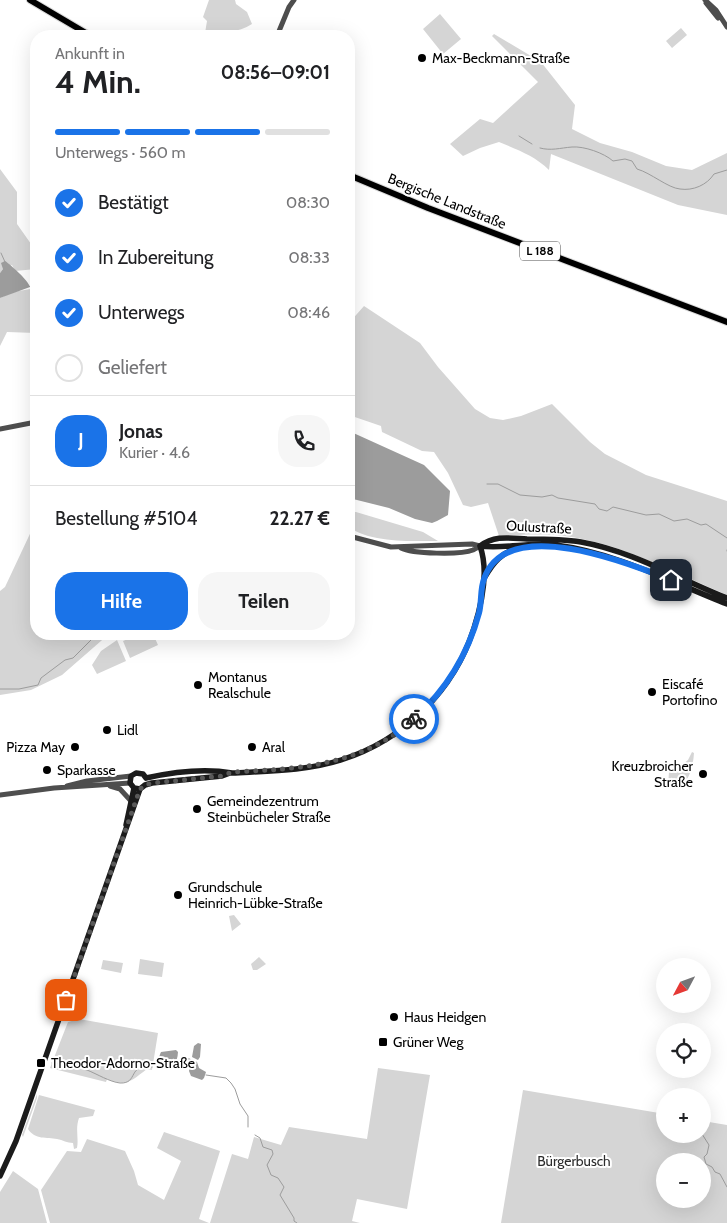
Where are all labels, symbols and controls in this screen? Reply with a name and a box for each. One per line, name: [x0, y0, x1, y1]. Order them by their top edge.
text: Ankunft in: [55, 44, 125, 63]
place label: Max-Beckmann-Straße: [432, 49, 570, 67]
marker: Max-Beckmann-Straße: [416, 52, 428, 64]
text: 08:56–09:01: [221, 61, 330, 84]
text: 4 Min.: [55, 62, 141, 101]
text: Unterwegs · 560 m: [55, 143, 186, 162]
street label: Bergische Landstraße: [385, 169, 509, 233]
icon: check: [55, 189, 83, 217]
text: Bestätigt: [98, 191, 169, 214]
text: 08:30: [286, 193, 330, 212]
road number: L 188: [520, 242, 560, 260]
icon: check: [55, 244, 83, 272]
text: In Zubereitung: [98, 246, 214, 269]
text: 08:33: [288, 248, 330, 267]
icon: check: [55, 299, 83, 327]
text: Unterwegs: [98, 301, 185, 324]
text: 08:46: [287, 303, 330, 322]
text: Geliefert: [98, 356, 167, 379]
button: phone: [278, 415, 330, 467]
text: Jonas: [119, 420, 163, 443]
text: J: [78, 429, 84, 452]
text: Kurier · 4.6: [119, 443, 190, 462]
text: Bestellung #5104: [55, 507, 197, 530]
text: 22.27 €: [269, 507, 330, 530]
street label: Oulustraße: [506, 516, 572, 538]
pin: [650, 559, 692, 601]
icon: home: [657, 566, 685, 594]
button: Hilfe: [55, 572, 188, 630]
button: Teilen: [198, 572, 330, 630]
place label: Montanus Realschule: [208, 668, 271, 702]
place label: Eiscafé Portofino: [662, 675, 718, 709]
marker: Montanus Realschule: [192, 679, 204, 691]
marker: Eiscafé Portofino: [646, 686, 658, 698]
courier: [389, 694, 439, 744]
icon: bike: [400, 705, 428, 733]
place label: Lidl: [117, 721, 139, 739]
marker: Lidl: [101, 724, 113, 736]
place label: Pizza May: [6, 738, 65, 756]
place label: Aral: [262, 738, 286, 756]
marker: Pizza May: [69, 741, 81, 753]
marker: Aral: [246, 741, 258, 753]
place label: Kreuzbroicher Straße: [612, 757, 694, 791]
place label: Sparkasse: [57, 761, 116, 779]
marker: Sparkasse: [41, 764, 53, 776]
marker: Kreuzbroicher Straße: [697, 768, 709, 780]
place label: Gemeindezentrum Steinbücheler Straße: [207, 792, 331, 826]
marker: Gemeindezentrum Steinbücheler Straße: [191, 803, 203, 815]
place label: Grundschule Heinrich-Lübke-Straße: [188, 878, 323, 912]
marker: Grundschule Heinrich-Lübke-Straße: [172, 889, 184, 901]
north arrow: [656, 958, 711, 1012]
map controls: [656, 958, 711, 1208]
pin: [45, 979, 87, 1021]
icon: bag: [52, 986, 80, 1014]
place label: Haus Heidgen: [404, 1008, 486, 1026]
marker: Haus Heidgen: [388, 1011, 400, 1023]
button: locate: [656, 1023, 711, 1078]
place label: Grüner Weg: [393, 1033, 465, 1051]
marker: Grüner Weg: [377, 1036, 389, 1048]
place label: Theodor-Adorno-Straße: [51, 1054, 195, 1072]
marker: Theodor-Adorno-Straße: [35, 1057, 47, 1069]
button: +: [656, 1088, 711, 1143]
park label: Bürgerbusch: [537, 1152, 611, 1170]
button: −: [656, 1153, 711, 1208]

